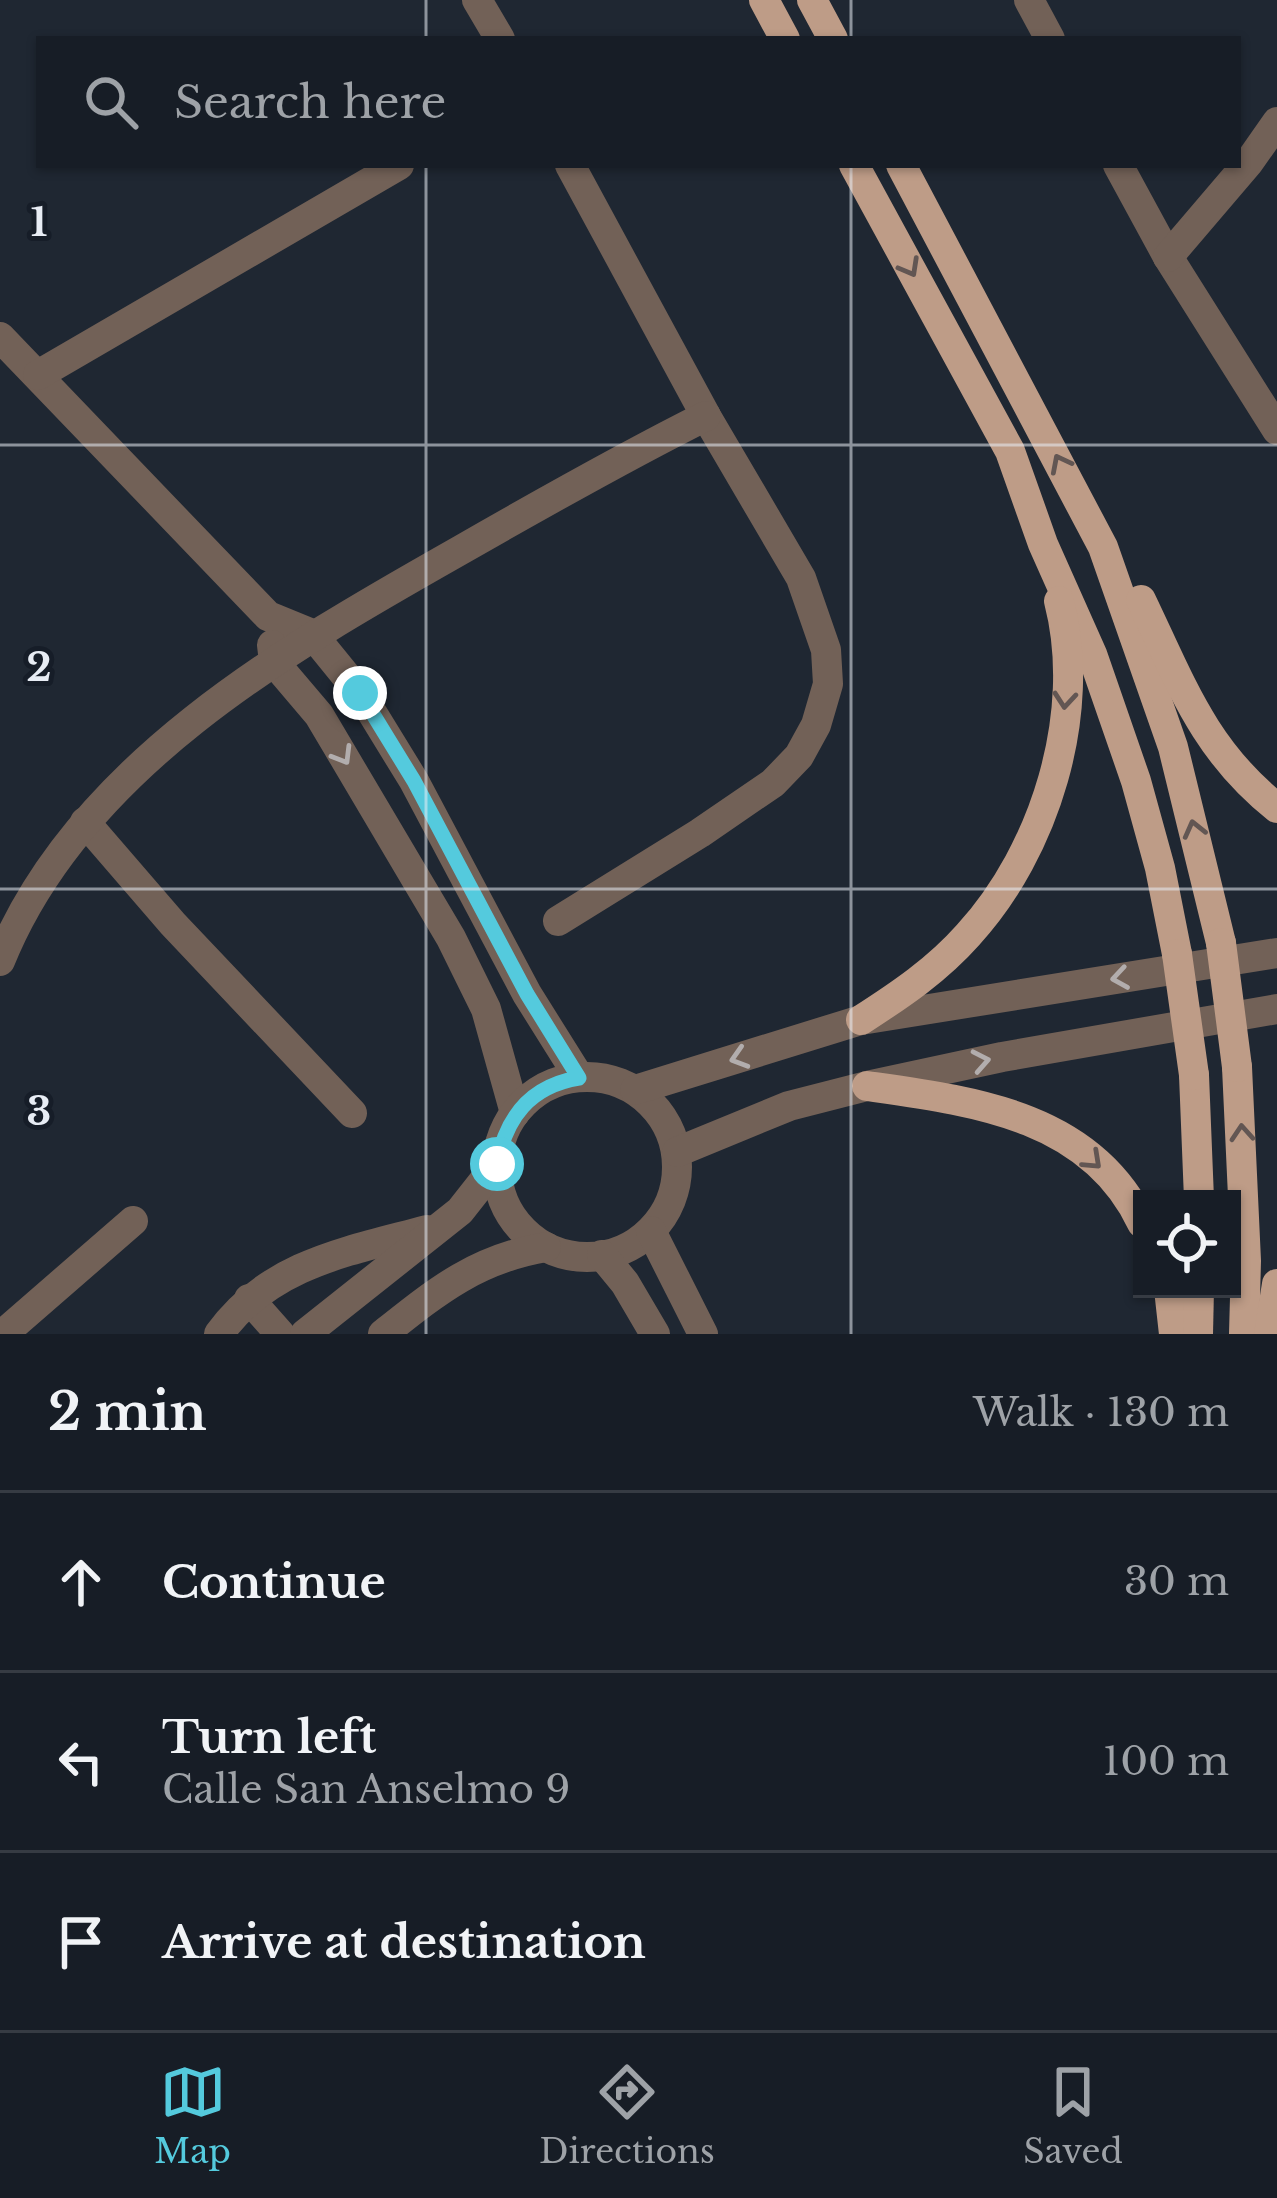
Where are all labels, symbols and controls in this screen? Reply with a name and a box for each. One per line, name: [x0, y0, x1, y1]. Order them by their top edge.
search box: [36, 36, 1241, 168]
icon: search: [78, 69, 144, 135]
text: Search here: [174, 74, 446, 130]
text: 1: [30, 198, 48, 247]
one-way arrow: [896, 255, 919, 276]
one-way arrow: [1052, 454, 1075, 476]
text: 2: [26, 643, 52, 692]
route end: [333, 666, 387, 720]
one-way arrow: [1053, 691, 1078, 710]
one-way arrow: [329, 743, 352, 765]
one-way arrow: [1183, 819, 1208, 839]
one-way arrow: [1110, 964, 1130, 990]
one-way arrow: [729, 1044, 750, 1069]
one-way arrow: [971, 1049, 991, 1075]
text: 3: [27, 1087, 51, 1136]
one-way arrow: [1229, 1123, 1255, 1142]
route start: [470, 1137, 524, 1191]
one-way arrow: [1080, 1147, 1101, 1168]
map controls: [1133, 1190, 1241, 1298]
button: locate: [1133, 1190, 1241, 1298]
text: 2 min: [48, 1381, 207, 1444]
text: Walk · 130 m: [973, 1388, 1229, 1437]
icon: ahead: [48, 1549, 114, 1615]
text: Continue: [162, 1554, 386, 1610]
text: 30 m: [1124, 1557, 1229, 1606]
text: Turn left: [162, 1709, 376, 1765]
icon: left: [48, 1729, 114, 1795]
text: 100 m: [1103, 1737, 1229, 1786]
text: Calle San Anselmo 9: [162, 1765, 570, 1814]
icon: arrive: [48, 1909, 114, 1975]
text: Arrive at destination: [162, 1914, 646, 1970]
tab: Map: [154, 2059, 231, 2172]
tab: Directions: [539, 2059, 715, 2172]
tab: Saved: [1023, 2059, 1123, 2172]

